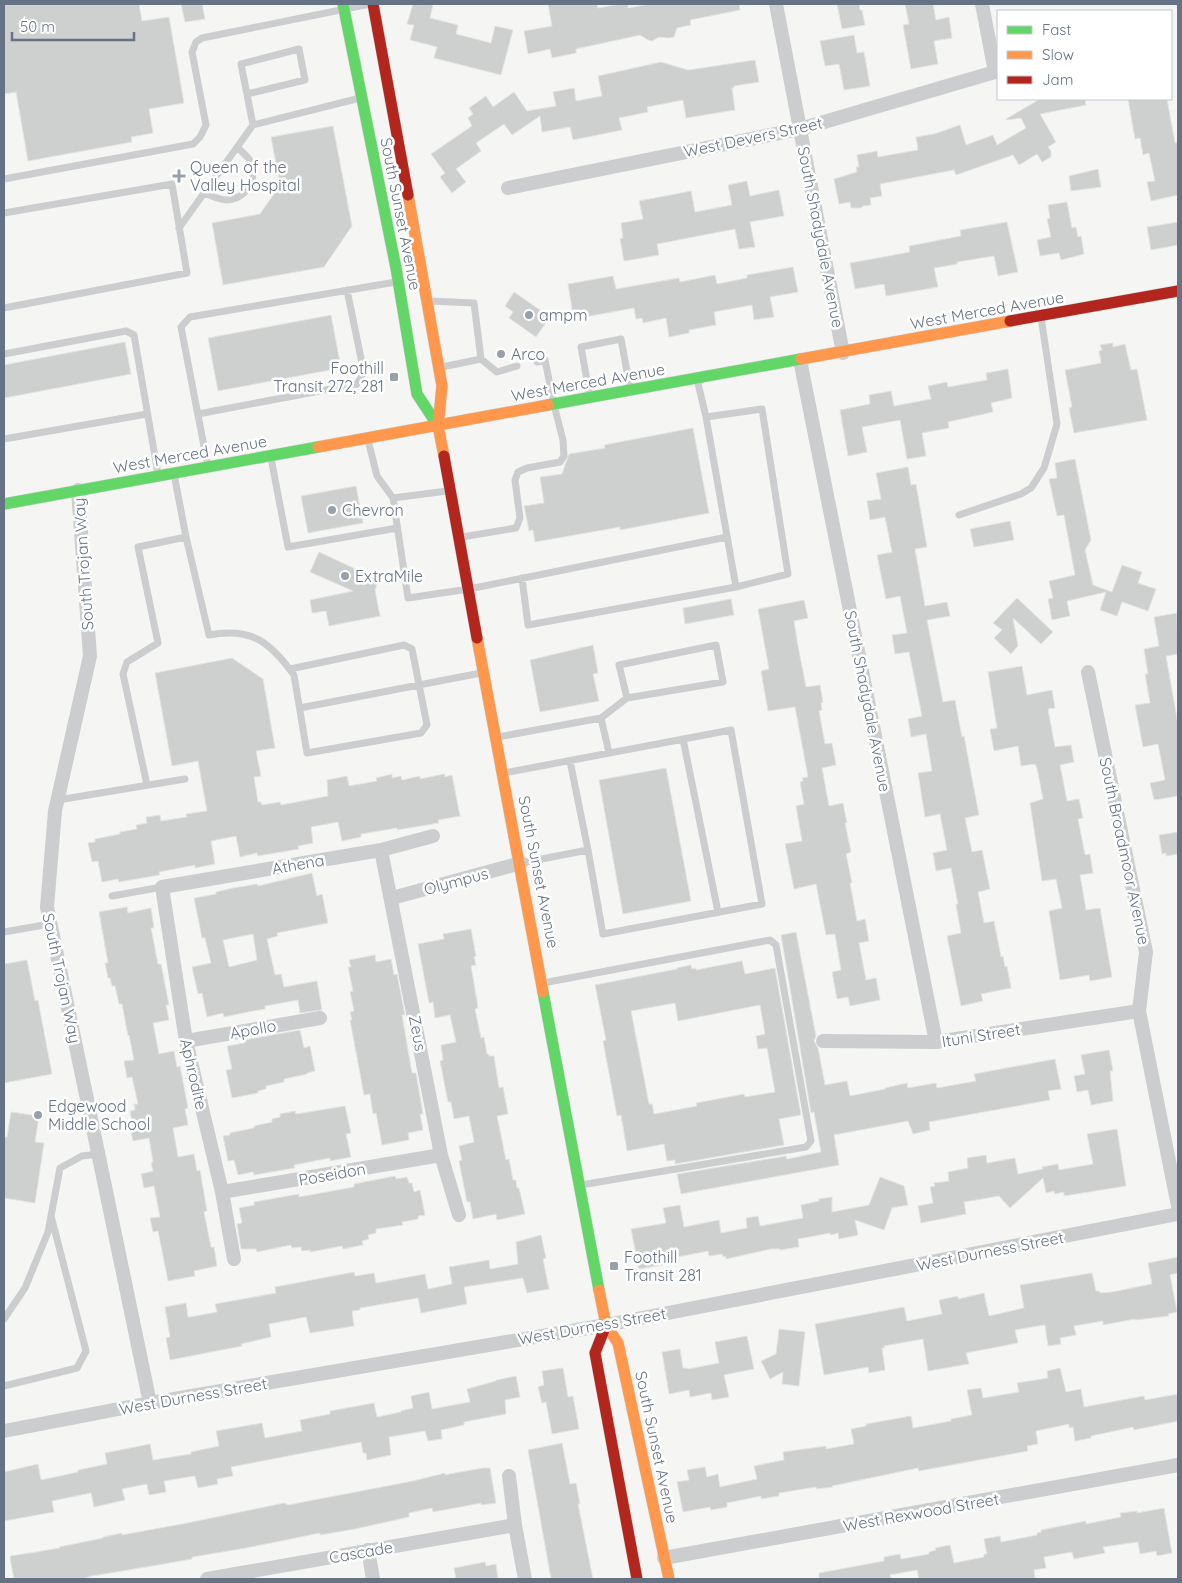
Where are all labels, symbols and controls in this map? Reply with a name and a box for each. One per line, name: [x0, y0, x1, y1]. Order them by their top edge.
scale bar: [12, 10, 135, 42]
legend: [997, 10, 1172, 100]
text: 50 m: [20, 17, 55, 36]
text: Fast: [1042, 20, 1071, 39]
text: Slow: [1042, 45, 1074, 64]
text: Jam: [1042, 70, 1073, 89]
street label: West Devers Street: [682, 113, 824, 161]
street label: South Sunset Avenue: [376, 136, 426, 292]
street label: South Shadydale Avenue: [794, 145, 848, 329]
place label: Queen of the Valley Hospital: [190, 157, 300, 195]
marker: Queen of the Valley Hospital: [172, 169, 186, 183]
street label: West Merced Avenue: [909, 287, 1065, 333]
place label: ampm: [539, 305, 588, 325]
marker: ampm: [523, 309, 535, 321]
place label: Arco: [511, 344, 545, 364]
marker: Arco: [495, 348, 507, 360]
place label: Foothill Transit 272, 281: [273, 358, 384, 396]
street label: West Merced Avenue: [510, 359, 666, 405]
marker: Foothill Transit 272, 281: [388, 371, 400, 383]
street label: West Merced Avenue: [112, 431, 268, 477]
street label: South Trojan Way: [68, 497, 98, 631]
place label: Chevron: [342, 500, 404, 520]
marker: Chevron: [326, 504, 338, 516]
place label: ExtraMile: [355, 566, 423, 586]
marker: ExtraMile: [339, 570, 351, 582]
street label: South Shadydale Avenue: [841, 609, 895, 793]
street label: South Broadmoor Avenue: [1095, 755, 1155, 947]
street label: South Sunset Avenue: [514, 794, 564, 950]
street label: Athena: [270, 850, 326, 878]
street label: Olympus: [422, 863, 490, 899]
street label: South Trojan Way: [38, 911, 86, 1045]
street label: Zeus: [405, 1013, 431, 1053]
street label: Apollo: [228, 1015, 278, 1043]
street label: Ituni Street: [940, 1019, 1022, 1051]
street label: Aphrodite: [176, 1037, 212, 1111]
place label: Edgewood Middle School: [48, 1096, 150, 1134]
marker: Edgewood Middle School: [32, 1109, 44, 1121]
street label: Poseidon: [297, 1158, 367, 1190]
street label: West Durness Street: [915, 1227, 1065, 1275]
place label: Foothill Transit 281: [624, 1247, 702, 1285]
marker: Foothill Transit 281: [608, 1260, 620, 1272]
street label: West Durness Street: [517, 1303, 667, 1349]
street label: South Sunset Avenue: [631, 1369, 683, 1525]
street label: West Durness Street: [118, 1373, 268, 1419]
street label: West Rexwood Street: [841, 1488, 1001, 1536]
street label: Cascade: [328, 1537, 394, 1567]

